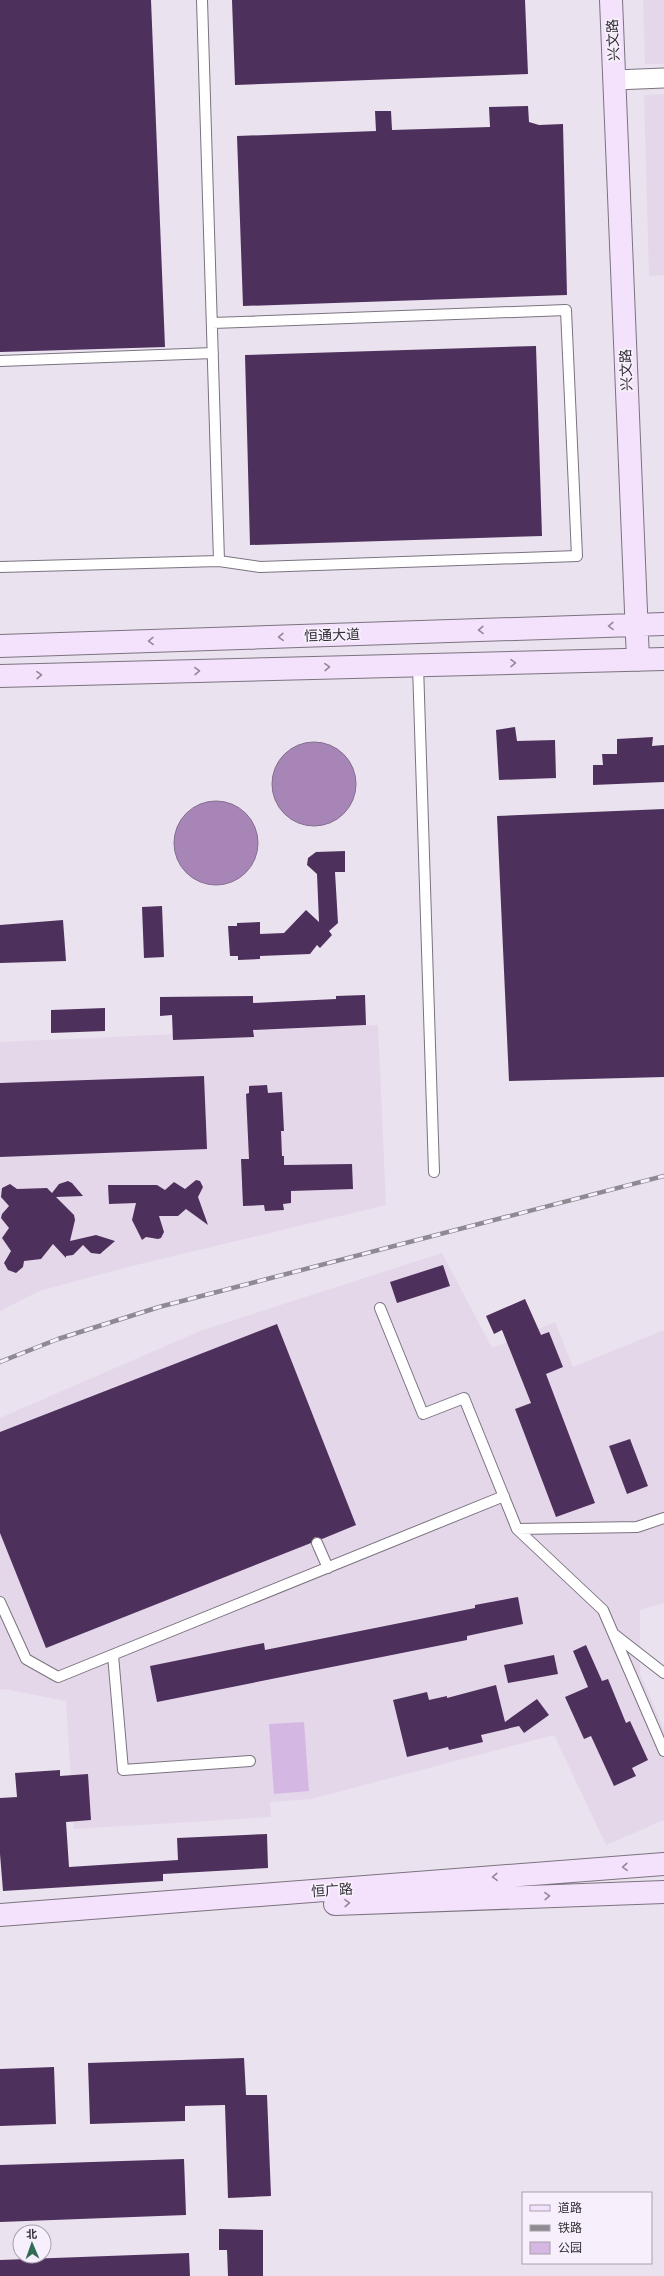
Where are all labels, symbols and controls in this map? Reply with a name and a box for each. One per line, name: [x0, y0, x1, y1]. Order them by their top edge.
street label: 兴文路: [603, 19, 623, 61]
street label: 兴文路: [616, 349, 636, 391]
one-way arrow: [608, 622, 614, 630]
street label: 恒通大道: [304, 625, 360, 645]
one-way arrow: [478, 626, 484, 634]
one-way arrow: [278, 633, 284, 641]
one-way arrow: [148, 637, 154, 645]
one-way arrow: [510, 659, 516, 667]
one-way arrow: [324, 663, 330, 672]
one-way arrow: [194, 667, 200, 675]
one-way arrow: [36, 671, 42, 679]
one-way arrow: [622, 1863, 628, 1872]
one-way arrow: [492, 1873, 499, 1882]
street label: 恒广路: [310, 1880, 354, 1900]
one-way arrow: [544, 1892, 550, 1900]
one-way arrow: [344, 1899, 350, 1908]
legend: [522, 2192, 652, 2264]
text: 道路: [558, 2200, 582, 2215]
text: 铁路: [558, 2220, 582, 2235]
north arrow: [12, 2224, 52, 2264]
text: 北: [26, 2227, 37, 2241]
text: 公园: [558, 2240, 582, 2255]

